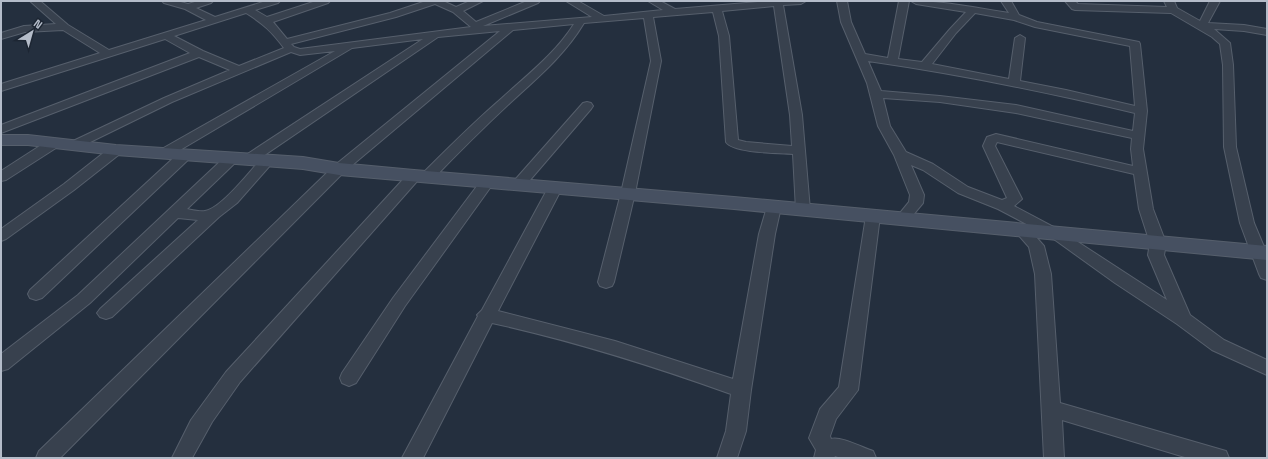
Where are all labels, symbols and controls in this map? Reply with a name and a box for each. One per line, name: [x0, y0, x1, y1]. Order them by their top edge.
north arrow: [12, 12, 52, 52]
text: N: [31, 16, 45, 32]

